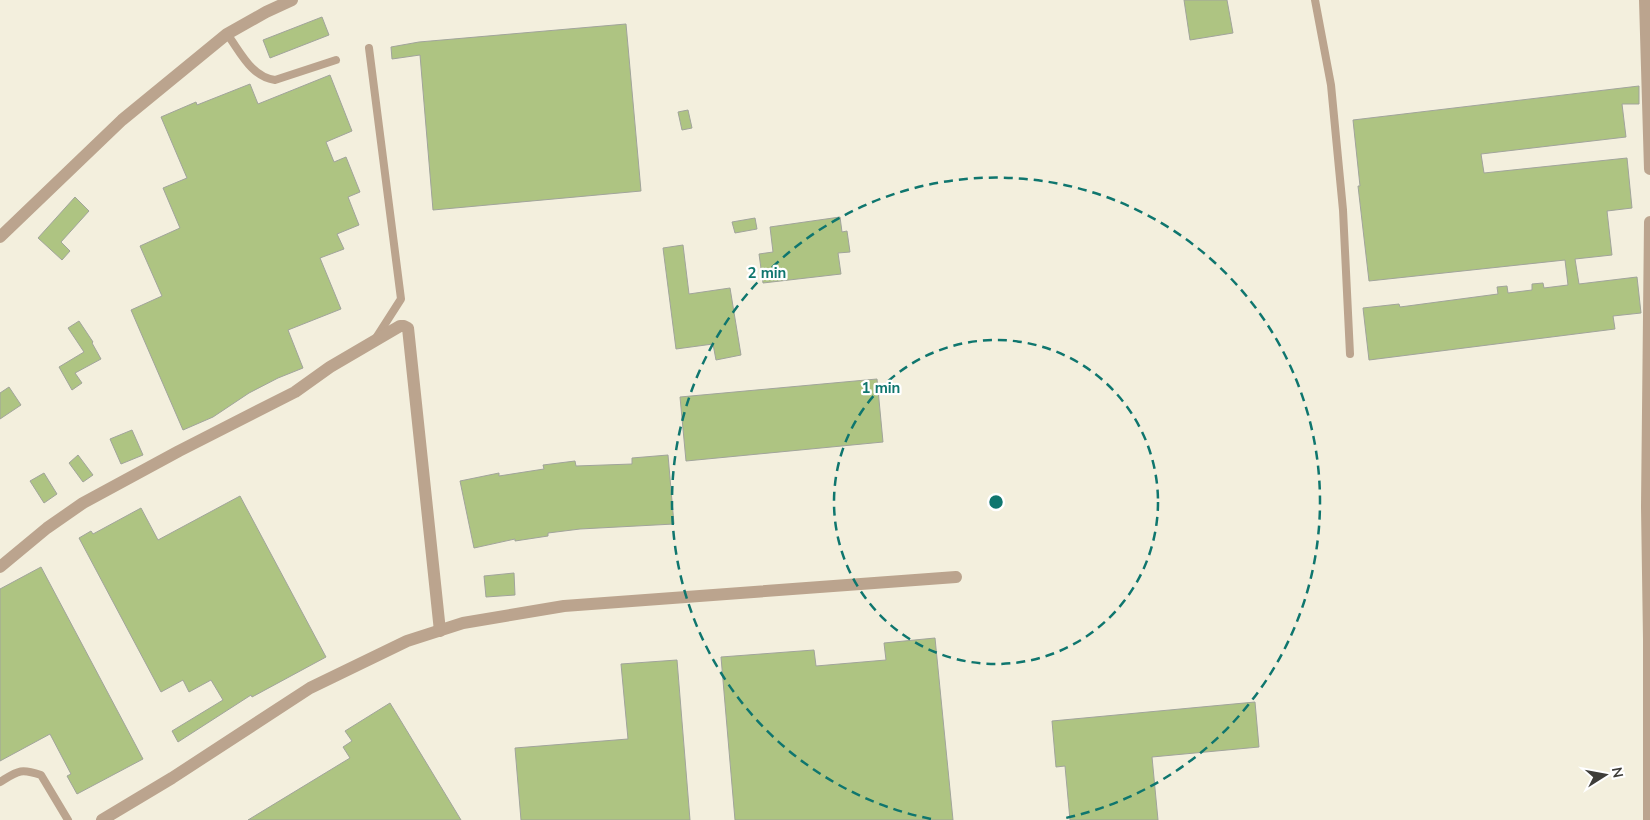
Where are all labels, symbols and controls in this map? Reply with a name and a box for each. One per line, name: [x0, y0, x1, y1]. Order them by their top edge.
text: 2 min: [748, 263, 786, 283]
text: 1 min: [862, 378, 900, 398]
centre of rings: [987, 493, 1005, 511]
north arrow: [1580, 750, 1630, 800]
text: N: [1607, 766, 1628, 780]

